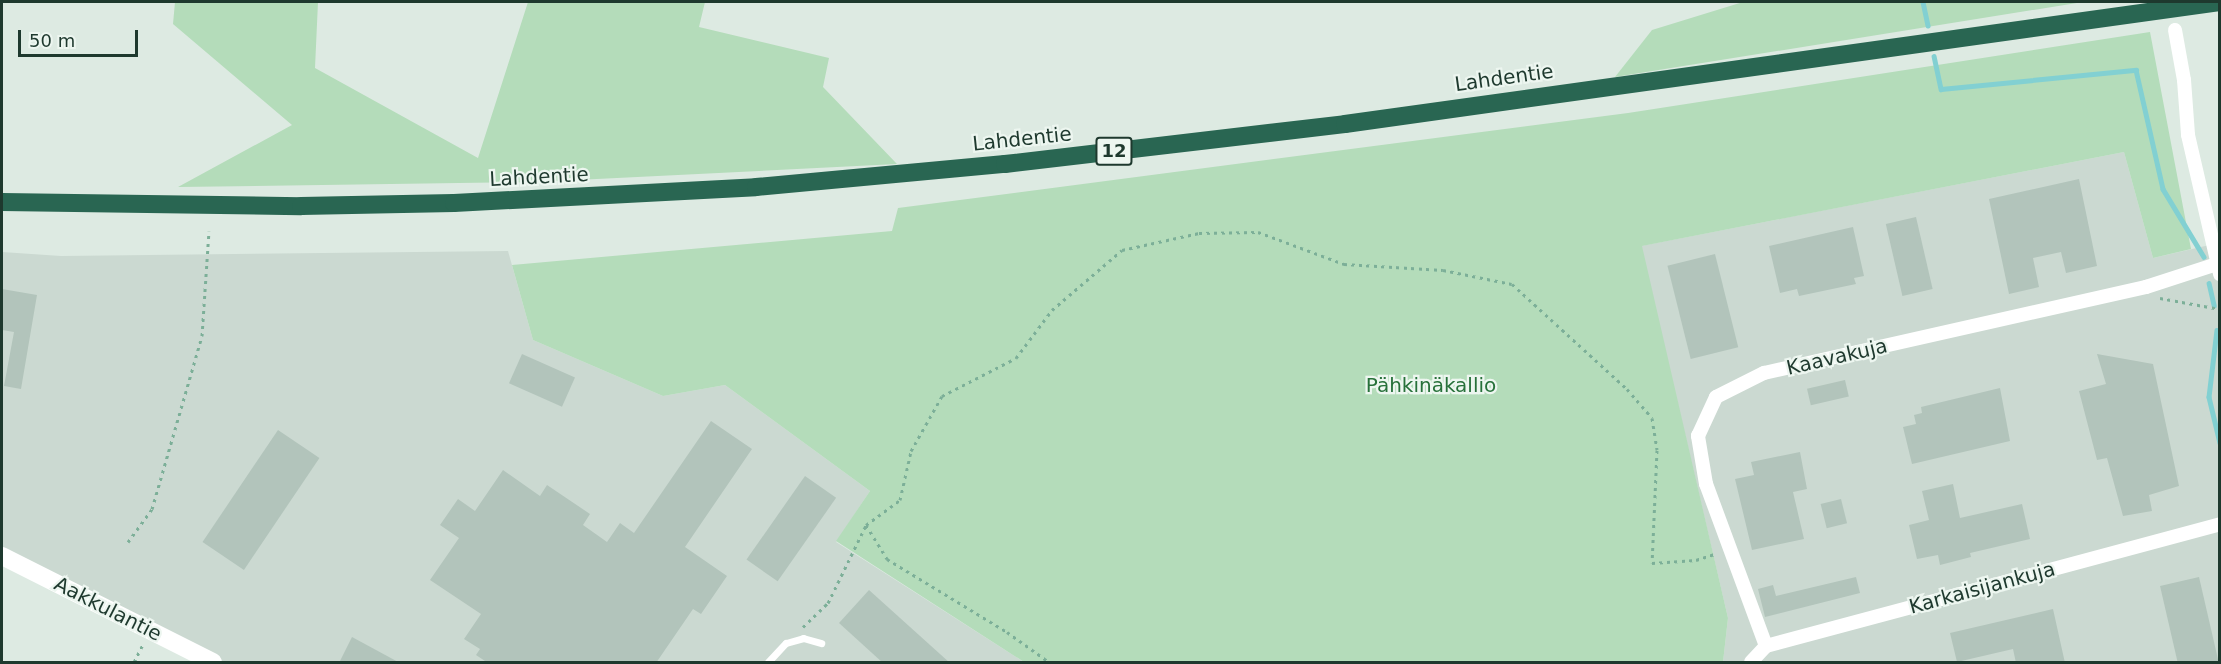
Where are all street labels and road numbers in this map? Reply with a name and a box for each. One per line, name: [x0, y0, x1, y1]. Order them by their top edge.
street label: Lahdentie: [1453, 59, 1555, 97]
street label: Lahdentie: [971, 122, 1073, 156]
road number: 12: [1094, 136, 1134, 166]
street label: Lahdentie: [489, 162, 589, 192]
street label: Kaavakuja: [1784, 334, 1890, 380]
street label: Karkaisijankuja: [1906, 557, 2058, 619]
street label: Aakkulantie: [50, 572, 166, 646]

